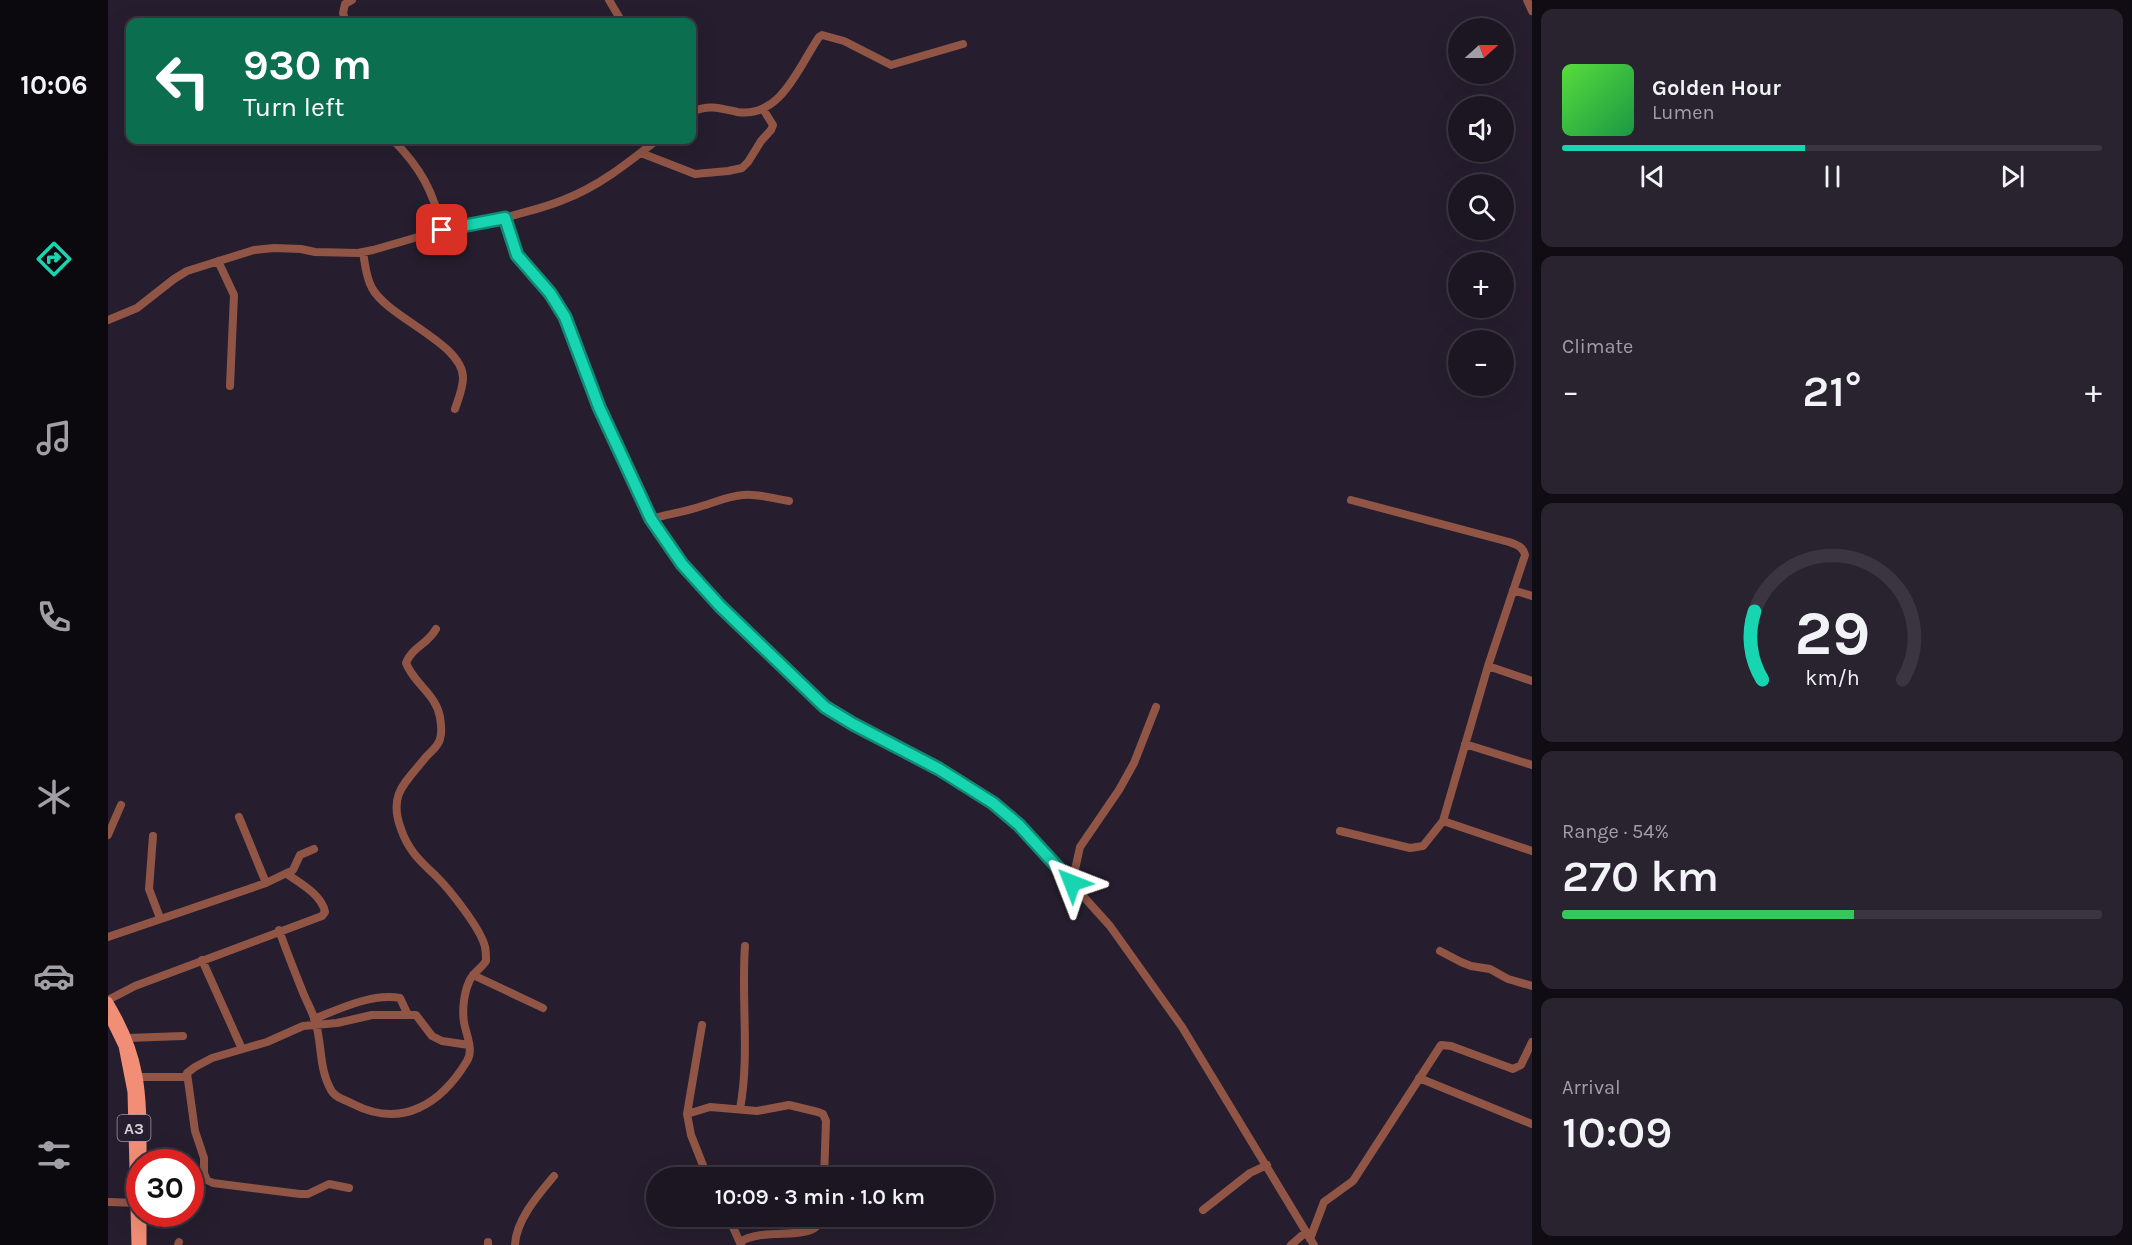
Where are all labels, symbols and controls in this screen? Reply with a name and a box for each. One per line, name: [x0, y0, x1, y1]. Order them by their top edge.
north arrow: [1448, 18, 1514, 84]
map controls: [1448, 18, 1514, 396]
text: 930 m: [243, 40, 372, 90]
icon: left: [144, 42, 222, 120]
text: 10:06: [20, 69, 88, 101]
text: Golden Hour: [1652, 75, 1781, 101]
text: Turn left: [243, 91, 344, 123]
button: sound: [1448, 96, 1514, 162]
text: Lumen: [1652, 101, 1715, 124]
icon: previous: [1636, 160, 1669, 193]
icon: pause: [1816, 160, 1849, 193]
icon: next: [1996, 160, 2029, 193]
button: search: [1448, 174, 1514, 240]
pin: [416, 204, 467, 255]
icon: arrive: [425, 213, 458, 246]
icon: directions: [33, 238, 75, 280]
button: +: [1448, 252, 1514, 318]
button: −: [1448, 330, 1514, 396]
text: Climate: [1562, 335, 1633, 358]
text: 21°: [1802, 365, 1862, 417]
text: −: [1562, 372, 1579, 410]
text: +: [2085, 372, 2102, 410]
icon: music: [33, 417, 75, 459]
icon: phone: [33, 596, 75, 638]
text: 29: [1794, 597, 1870, 670]
text: km/h: [1805, 665, 1859, 690]
icon: climate: [33, 776, 75, 818]
text: Range · 54%: [1562, 820, 1669, 843]
text: 270 km: [1562, 850, 1719, 902]
position arrow: [1040, 851, 1104, 915]
icon: car: [33, 955, 75, 997]
text: Arrival: [1562, 1076, 1621, 1099]
text: 10:09: [1562, 1106, 1672, 1158]
road number: A3: [117, 1115, 150, 1141]
icon: filters: [33, 1134, 75, 1176]
speed limit sign: 30: [126, 1149, 204, 1227]
text: 10:09 · 3 min · 1.0 km: [715, 1184, 925, 1210]

